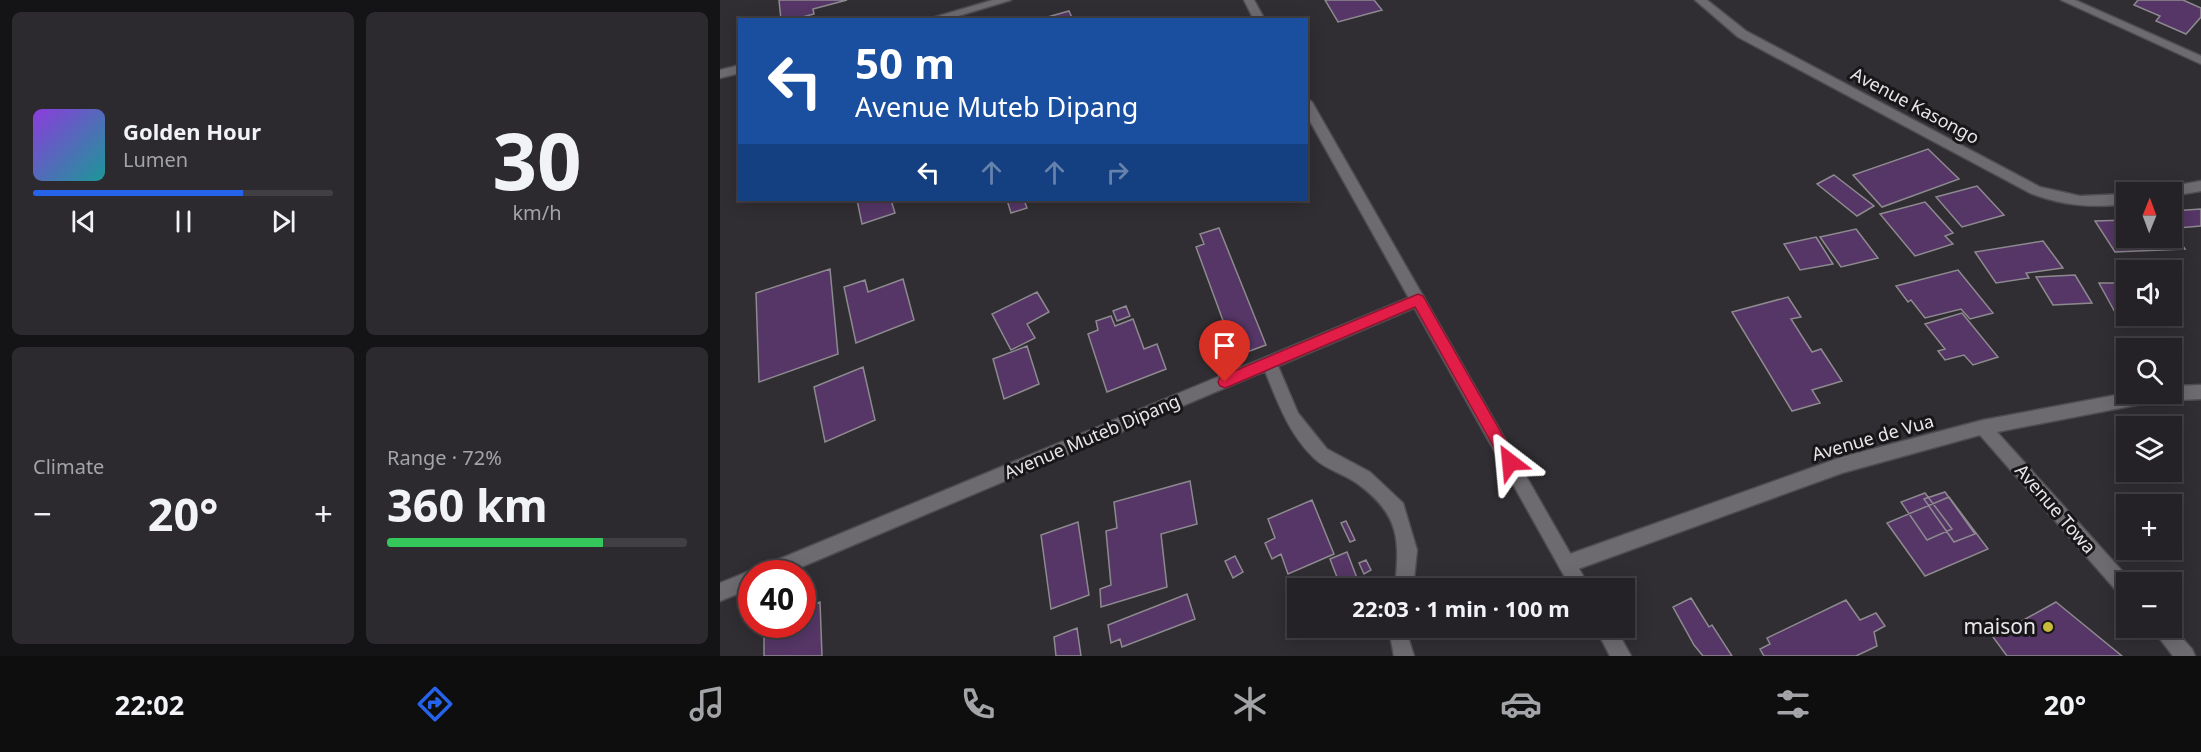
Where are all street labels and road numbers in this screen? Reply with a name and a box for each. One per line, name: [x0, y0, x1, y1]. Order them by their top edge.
street label: Avenue Kasongo: [1847, 61, 1984, 149]
street label: Avenue Muteb Dipang: [1000, 388, 1183, 484]
street label: Avenue de Vua: [1809, 408, 1936, 466]
street label: Avenue Towa: [2010, 458, 2101, 558]

